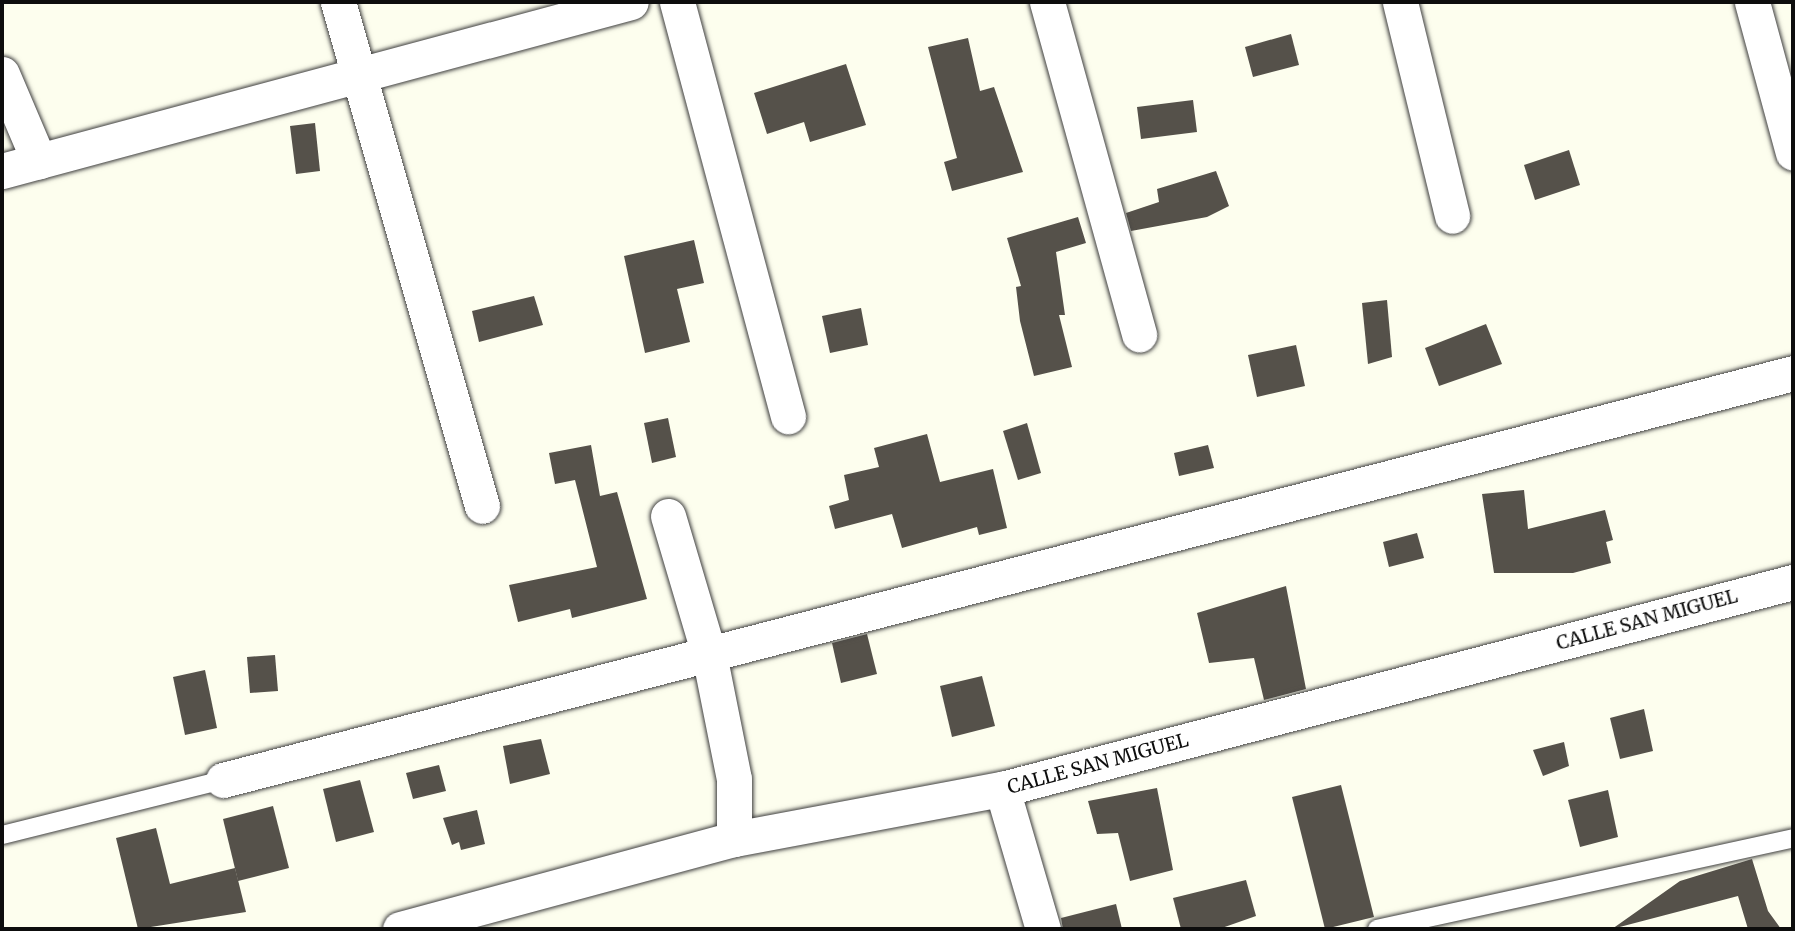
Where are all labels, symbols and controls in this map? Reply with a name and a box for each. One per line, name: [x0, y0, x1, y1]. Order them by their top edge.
street label: CALLE SAN MIGUEL: [1554, 585, 1740, 655]
street label: CALLE SAN MIGUEL: [1005, 729, 1191, 799]

